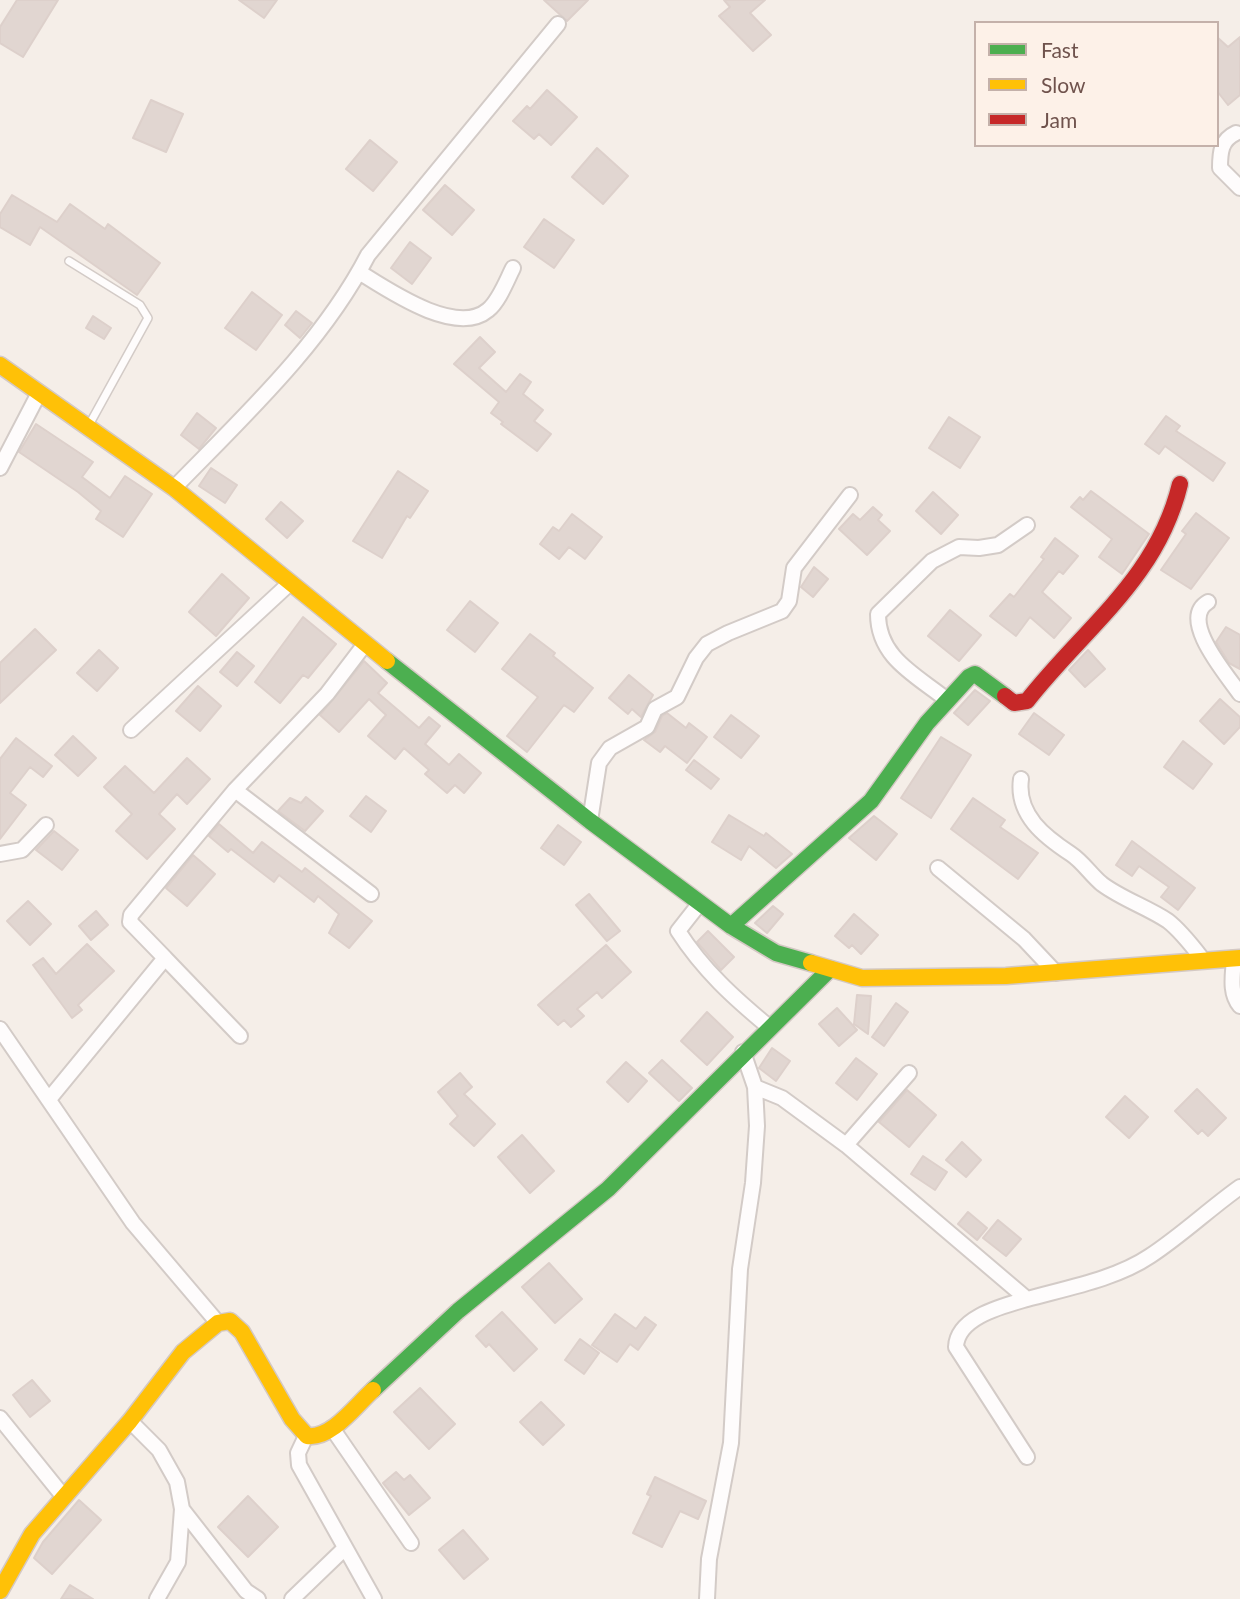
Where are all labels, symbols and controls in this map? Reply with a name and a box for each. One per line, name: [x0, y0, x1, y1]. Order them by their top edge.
legend: [974, 21, 1219, 147]
text: Fast: [1041, 37, 1078, 62]
text: Slow: [1041, 72, 1085, 97]
text: Jam: [1041, 107, 1077, 132]

